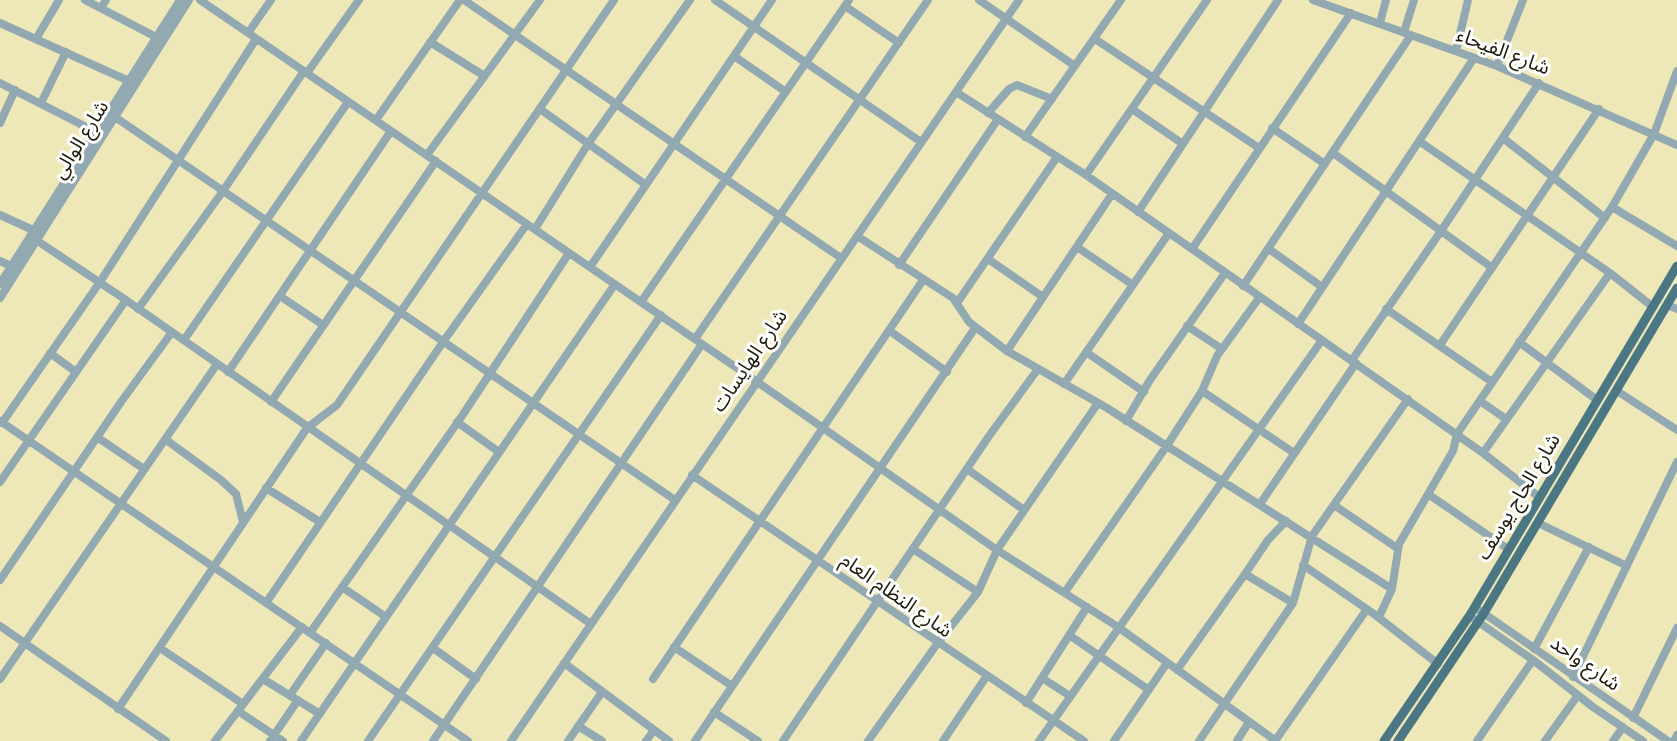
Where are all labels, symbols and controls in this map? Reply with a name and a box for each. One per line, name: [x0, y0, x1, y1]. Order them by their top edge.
street label: شارع الفيحاء: [1453, 23, 1553, 81]
street label: شارع الوالي: [48, 96, 114, 184]
street label: شارع الهايسات: [707, 305, 793, 417]
street label: شارع الحاج يوسف: [1472, 430, 1566, 564]
street label: شارع النظام العام: [836, 549, 956, 643]
street label: شارع واحد: [1545, 631, 1625, 697]

